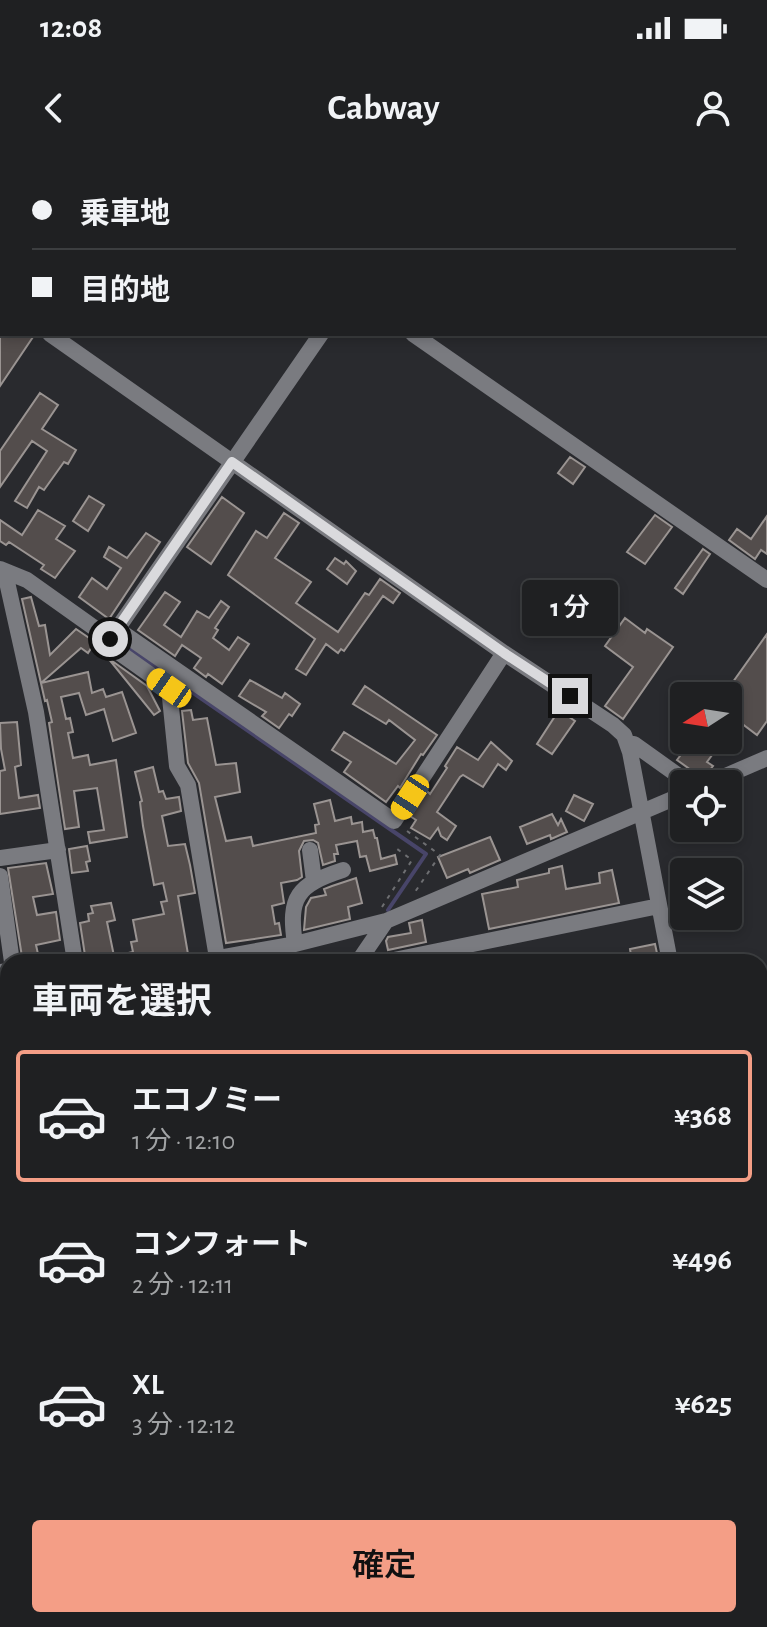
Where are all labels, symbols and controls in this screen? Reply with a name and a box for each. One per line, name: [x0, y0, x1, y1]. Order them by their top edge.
text: 12:08: [40, 13, 102, 43]
icon: back: [32, 86, 76, 130]
icon: person: [691, 86, 735, 130]
text: Cabway: [327, 90, 440, 126]
text: 乗車地: [80, 199, 170, 229]
text: 目的地: [80, 276, 170, 306]
callout: 1 分: [522, 580, 618, 636]
text: 1 分: [550, 595, 590, 621]
route start: [92, 621, 128, 657]
car: [142, 664, 196, 712]
route end: [552, 678, 588, 714]
north arrow: [670, 682, 742, 754]
map controls: [670, 682, 742, 930]
car: [387, 770, 433, 824]
button: locate: [670, 770, 742, 842]
button: layers: [670, 858, 742, 930]
text: 車両を選択: [32, 984, 212, 1020]
icon: car: [36, 1080, 108, 1152]
text: エコノミー: [132, 1086, 282, 1116]
text: ¥368: [674, 1101, 732, 1131]
text: 1 分 · 12:10: [132, 1128, 235, 1154]
icon: car: [36, 1224, 108, 1296]
text: コンフォート: [132, 1230, 311, 1260]
text: ¥496: [672, 1245, 732, 1275]
text: 2 分 · 12:11: [132, 1272, 233, 1298]
icon: car: [36, 1368, 108, 1440]
text: XL: [132, 1370, 164, 1400]
text: ¥625: [675, 1389, 732, 1419]
text: 3 分 · 12:12: [132, 1412, 235, 1438]
button: 確定: [32, 1520, 736, 1612]

